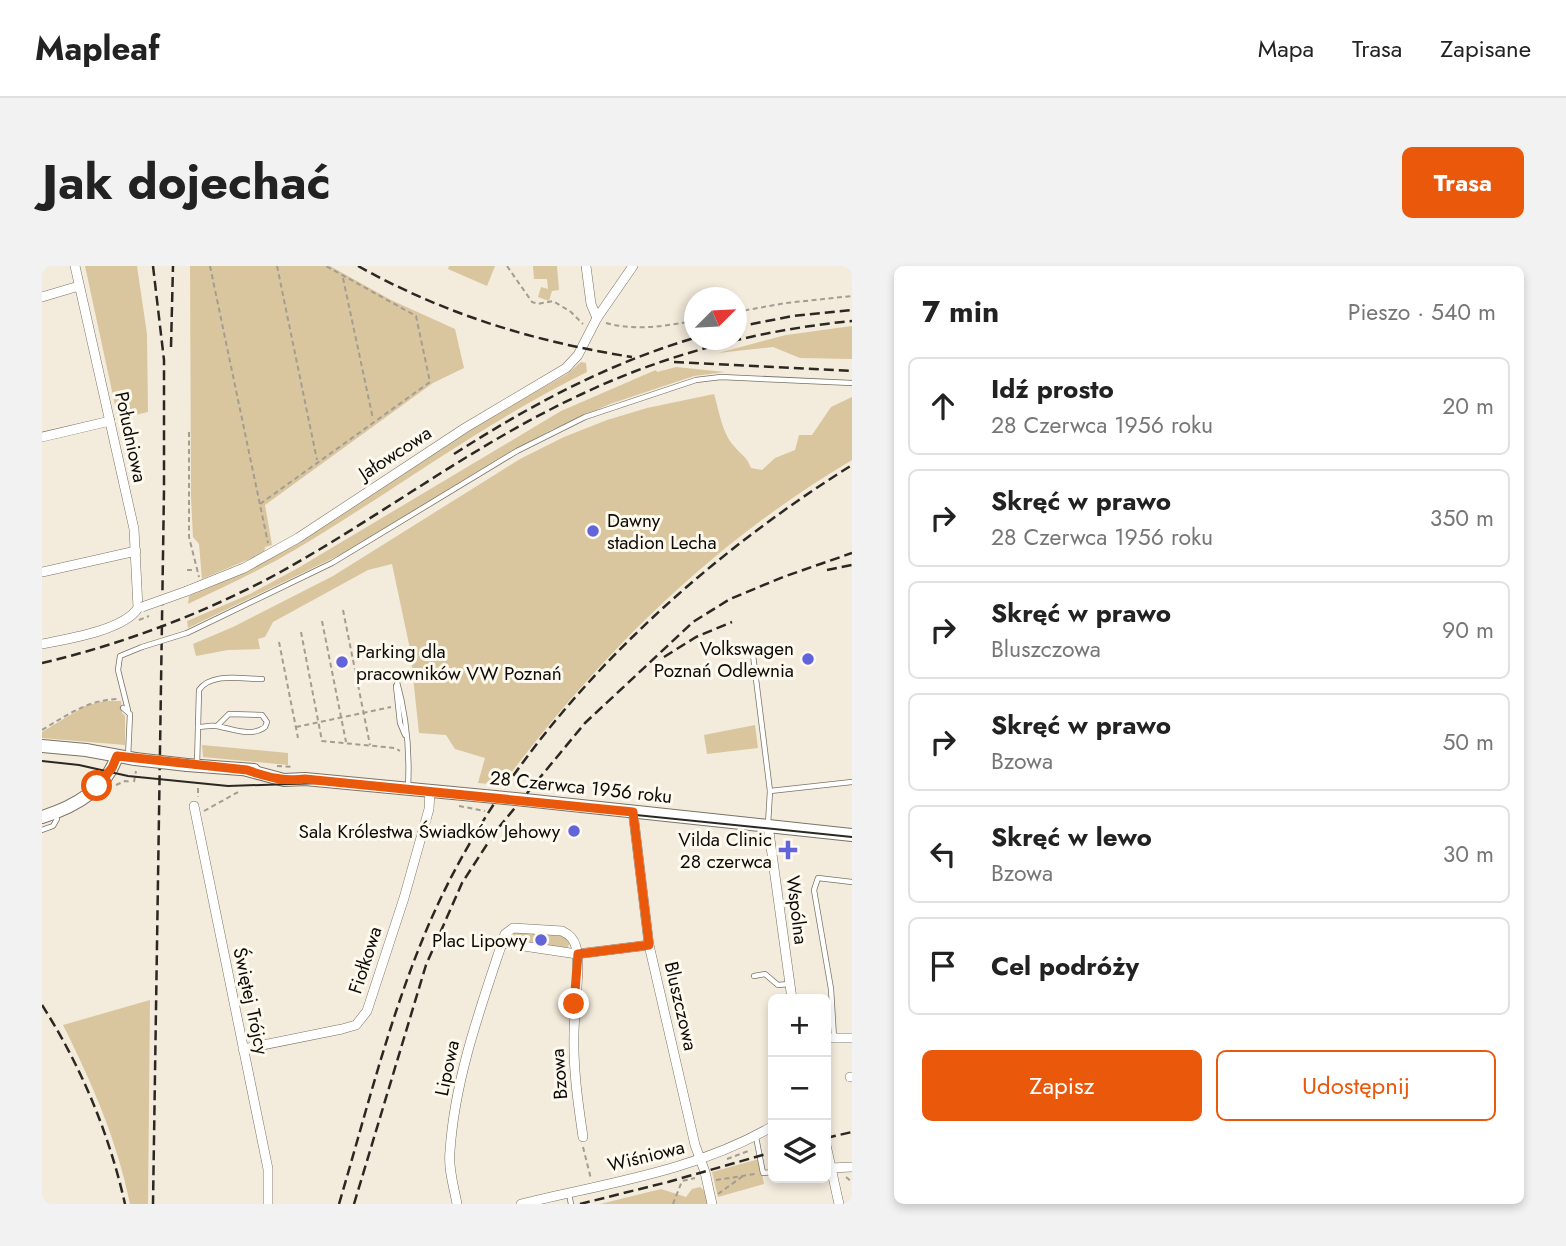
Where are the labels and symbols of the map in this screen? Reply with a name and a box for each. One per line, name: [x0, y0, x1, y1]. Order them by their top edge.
north arrow: [684, 287, 747, 350]
street label: Południowa: [108, 389, 154, 485]
street label: Jałowcowa: [351, 419, 437, 488]
place label: Dawny stadion Lecha: [607, 507, 717, 556]
marker: Dawny stadion Lecha: [585, 523, 601, 539]
place label: Volkswagen Poznań Odlewnia: [654, 635, 794, 684]
place label: Parking dla pracowników VW Poznań: [356, 638, 562, 687]
marker: Volkswagen Poznań Odlewnia: [800, 651, 816, 667]
marker: Parking dla pracowników VW Poznań: [334, 654, 350, 670]
street label: 28 Czerwca 1956 roku: [488, 764, 674, 810]
route start: [81, 770, 112, 801]
place label: Sala Królestwa Świadków Jehowy: [298, 818, 561, 845]
marker: Sala Królestwa Świadków Jehowy: [566, 823, 582, 839]
place label: Vilda Clinic 28 czerwca: [678, 826, 772, 875]
marker: Vilda Clinic 28 czerwca: [778, 840, 798, 860]
street label: Wspólna: [779, 874, 815, 946]
street label: Fiołkowa: [341, 923, 389, 997]
place label: Plac Lipowy: [432, 927, 528, 954]
marker: Plac Lipowy: [533, 932, 549, 948]
street label: Świętej Trójcy: [226, 945, 276, 1058]
street label: Bluszczowa: [658, 959, 704, 1053]
route end: [558, 988, 589, 1019]
street label: Lipowa: [428, 1038, 466, 1098]
street label: Bzowa: [544, 1048, 574, 1100]
street label: Wiśniowa: [605, 1133, 687, 1179]

